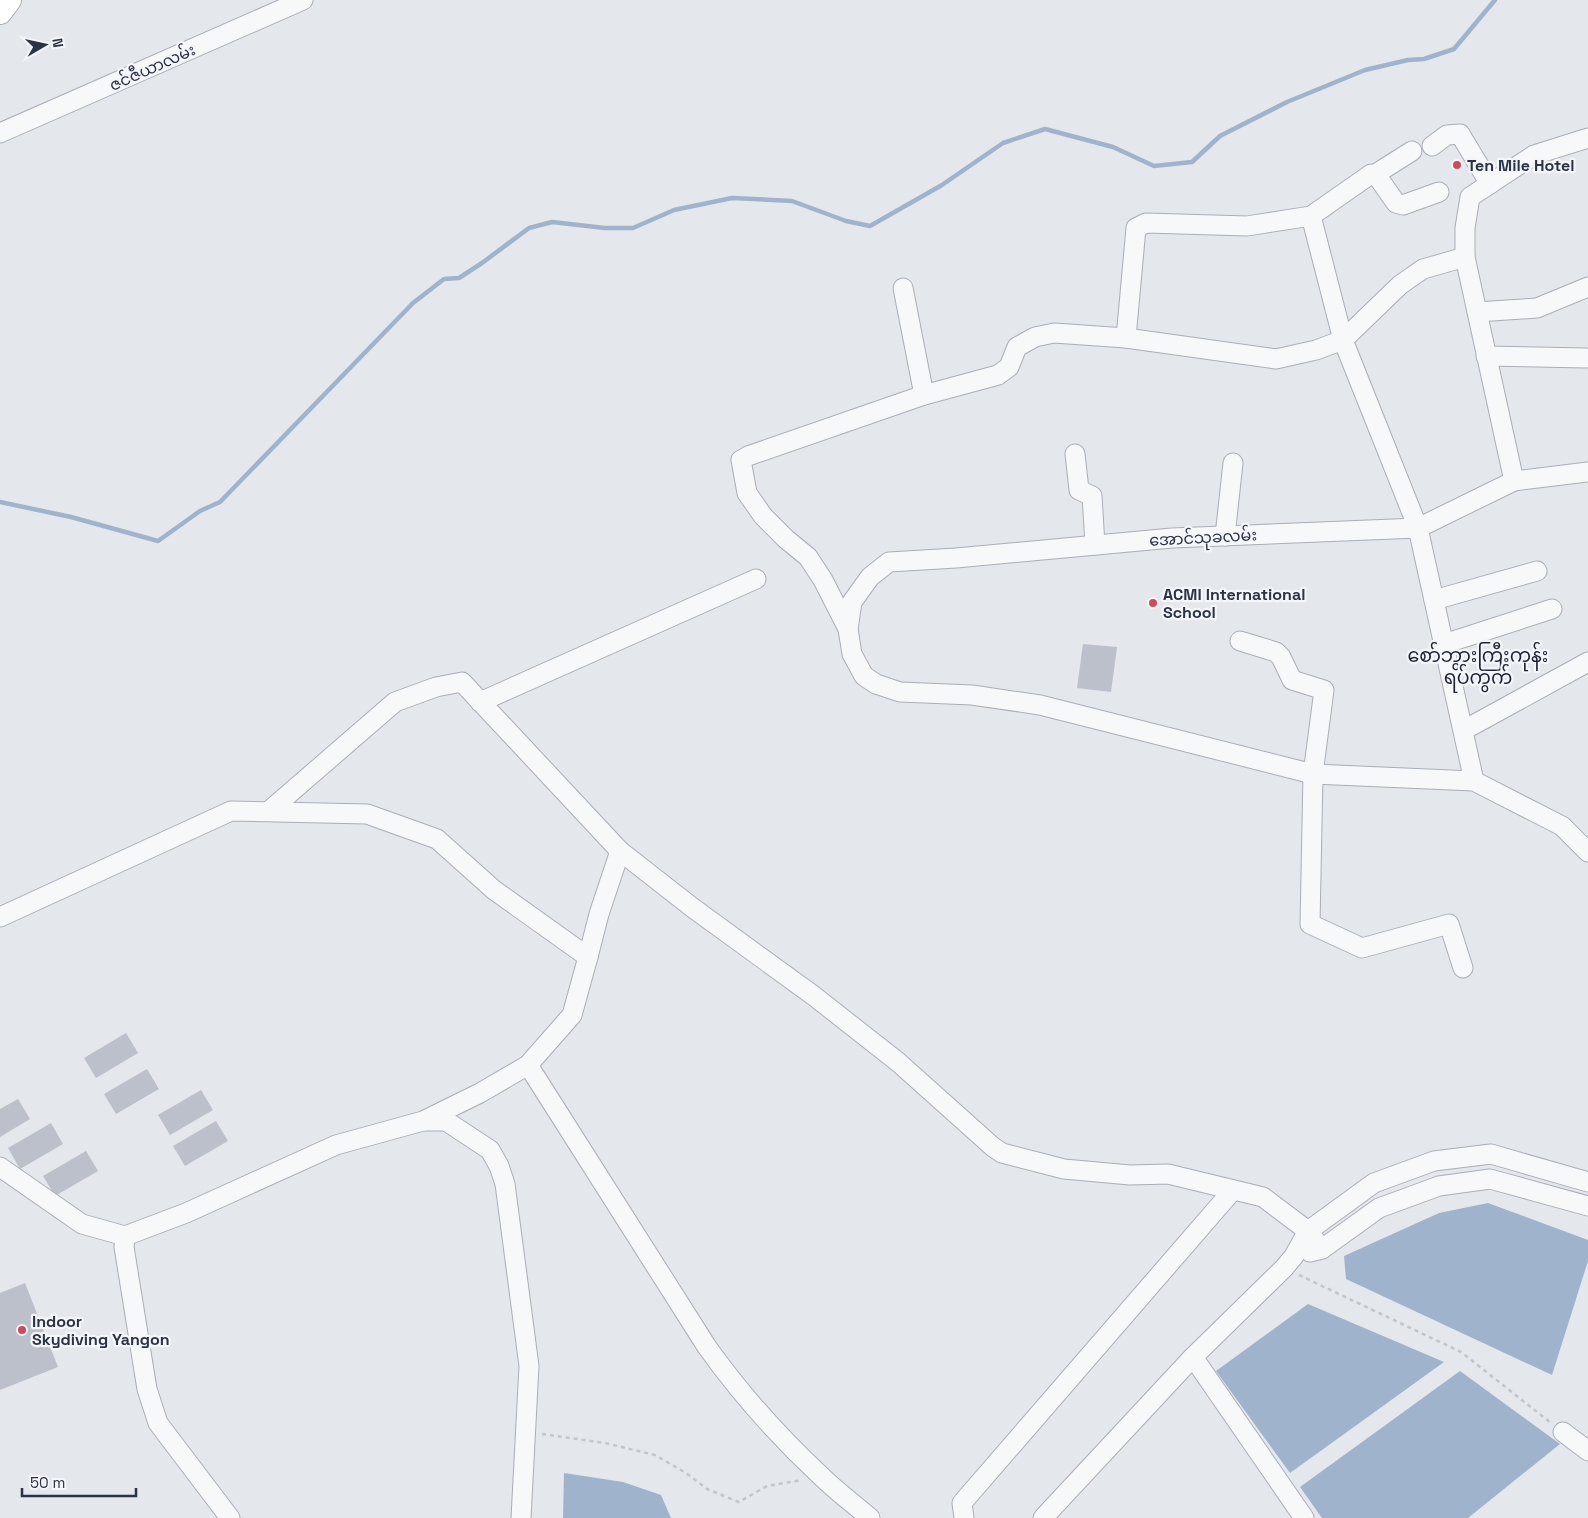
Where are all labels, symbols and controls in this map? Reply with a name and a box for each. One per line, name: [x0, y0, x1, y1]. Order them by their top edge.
north arrow: [20, 20, 70, 70]
text: N: [48, 37, 67, 49]
street label: ဇင်ဇီယာလမ်း: [106, 38, 198, 96]
place label: Ten Mile Hotel: [1467, 155, 1575, 176]
marker: Ten Mile Hotel: [1451, 159, 1463, 171]
street label: အောင်သုခလမ်း: [1149, 523, 1258, 555]
place label: ACMI International School: [1163, 584, 1305, 623]
marker: ACMI International School: [1147, 597, 1159, 609]
district label: စော်ဘွားကြီးကုန်း ရပ်ကွက်: [1408, 641, 1548, 693]
place label: Indoor Skydiving Yangon: [32, 1311, 170, 1350]
marker: Indoor Skydiving Yangon: [16, 1324, 28, 1336]
scale bar: [22, 1466, 136, 1498]
text: 50 m: [30, 1473, 65, 1492]

